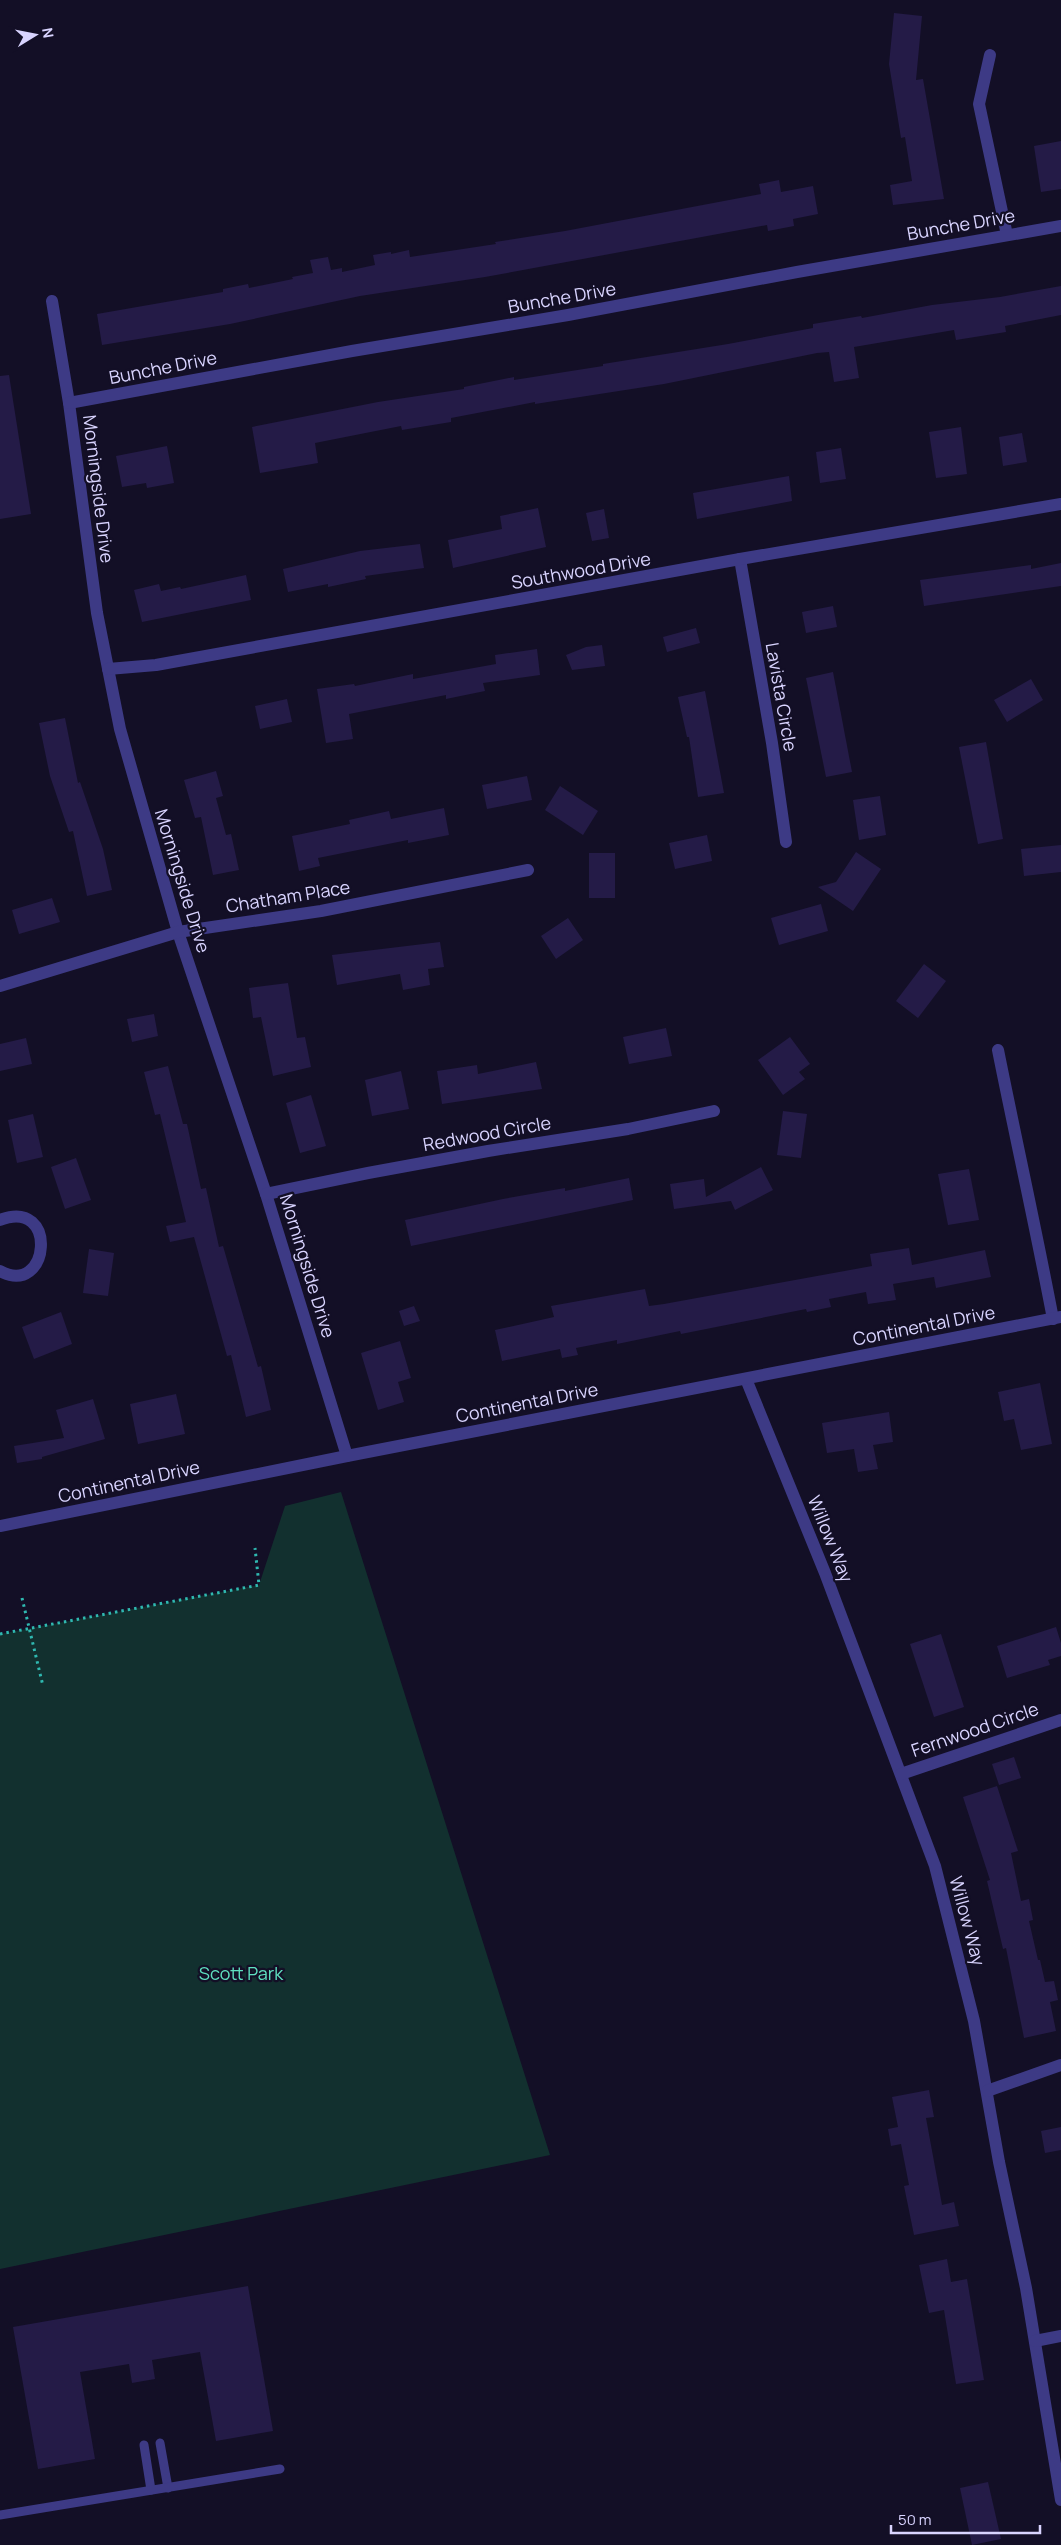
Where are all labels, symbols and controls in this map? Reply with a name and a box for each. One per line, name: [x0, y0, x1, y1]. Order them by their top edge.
north arrow: [10, 10, 60, 60]
text: N: [38, 26, 59, 39]
street label: Bunche Drive: [905, 203, 1017, 245]
street label: Bunche Drive: [506, 276, 618, 318]
street label: Bunche Drive: [107, 345, 219, 389]
street label: Morningside Drive: [78, 413, 120, 564]
street label: Southwood Drive: [509, 546, 653, 594]
street label: Lavista Circle: [761, 640, 803, 753]
street label: Morningside Drive: [150, 806, 216, 955]
street label: Chatham Place: [224, 874, 352, 918]
street label: Redwood Circle: [421, 1110, 553, 1156]
street label: Morningside Drive: [275, 1191, 341, 1340]
street label: Continental Drive: [851, 1299, 997, 1351]
street label: Continental Drive: [454, 1376, 600, 1428]
street label: Continental Drive: [56, 1454, 202, 1508]
street label: Willow Way: [803, 1492, 859, 1586]
street label: Fernwood Circle: [908, 1696, 1042, 1762]
street label: Willow Way: [944, 1873, 992, 1969]
park label: Scott Park: [199, 1961, 284, 1985]
scale bar: [891, 2502, 1040, 2534]
text: 50 m: [898, 2509, 932, 2530]

